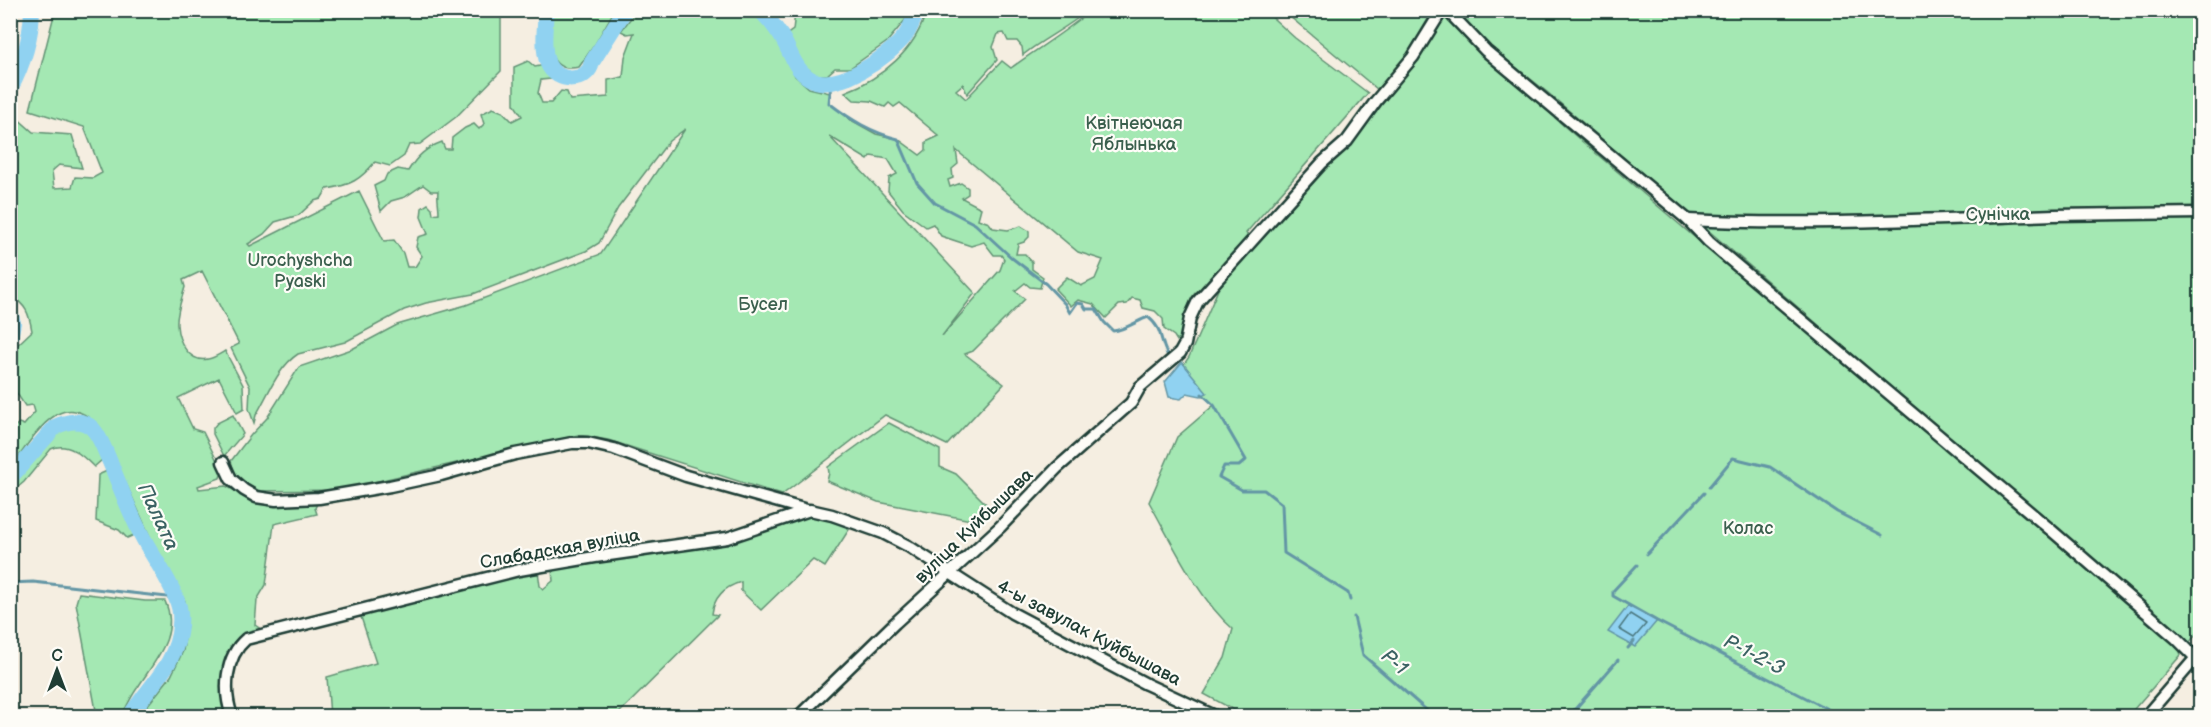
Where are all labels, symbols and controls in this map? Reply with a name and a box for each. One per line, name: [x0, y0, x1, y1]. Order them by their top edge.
park label: Квітнеючая Яблынька: [1085, 113, 1183, 155]
park label: Сунічка: [1966, 204, 2031, 225]
park label: Urochyshcha Pyaski: [247, 250, 353, 292]
park label: Бусел: [738, 294, 788, 315]
street label: вуліца Куйбышава: [911, 464, 1038, 588]
water label: Палата: [132, 480, 184, 554]
park label: Колас: [1723, 518, 1773, 539]
street label: Слабадская вуліца: [479, 525, 642, 573]
street label: 4-ы завулак Куйбышава: [993, 576, 1185, 691]
water label: P-1-2-3: [1720, 630, 1788, 680]
north arrow: [27, 640, 87, 700]
water label: P-1: [1376, 644, 1413, 680]
text: С: [51, 647, 63, 666]

